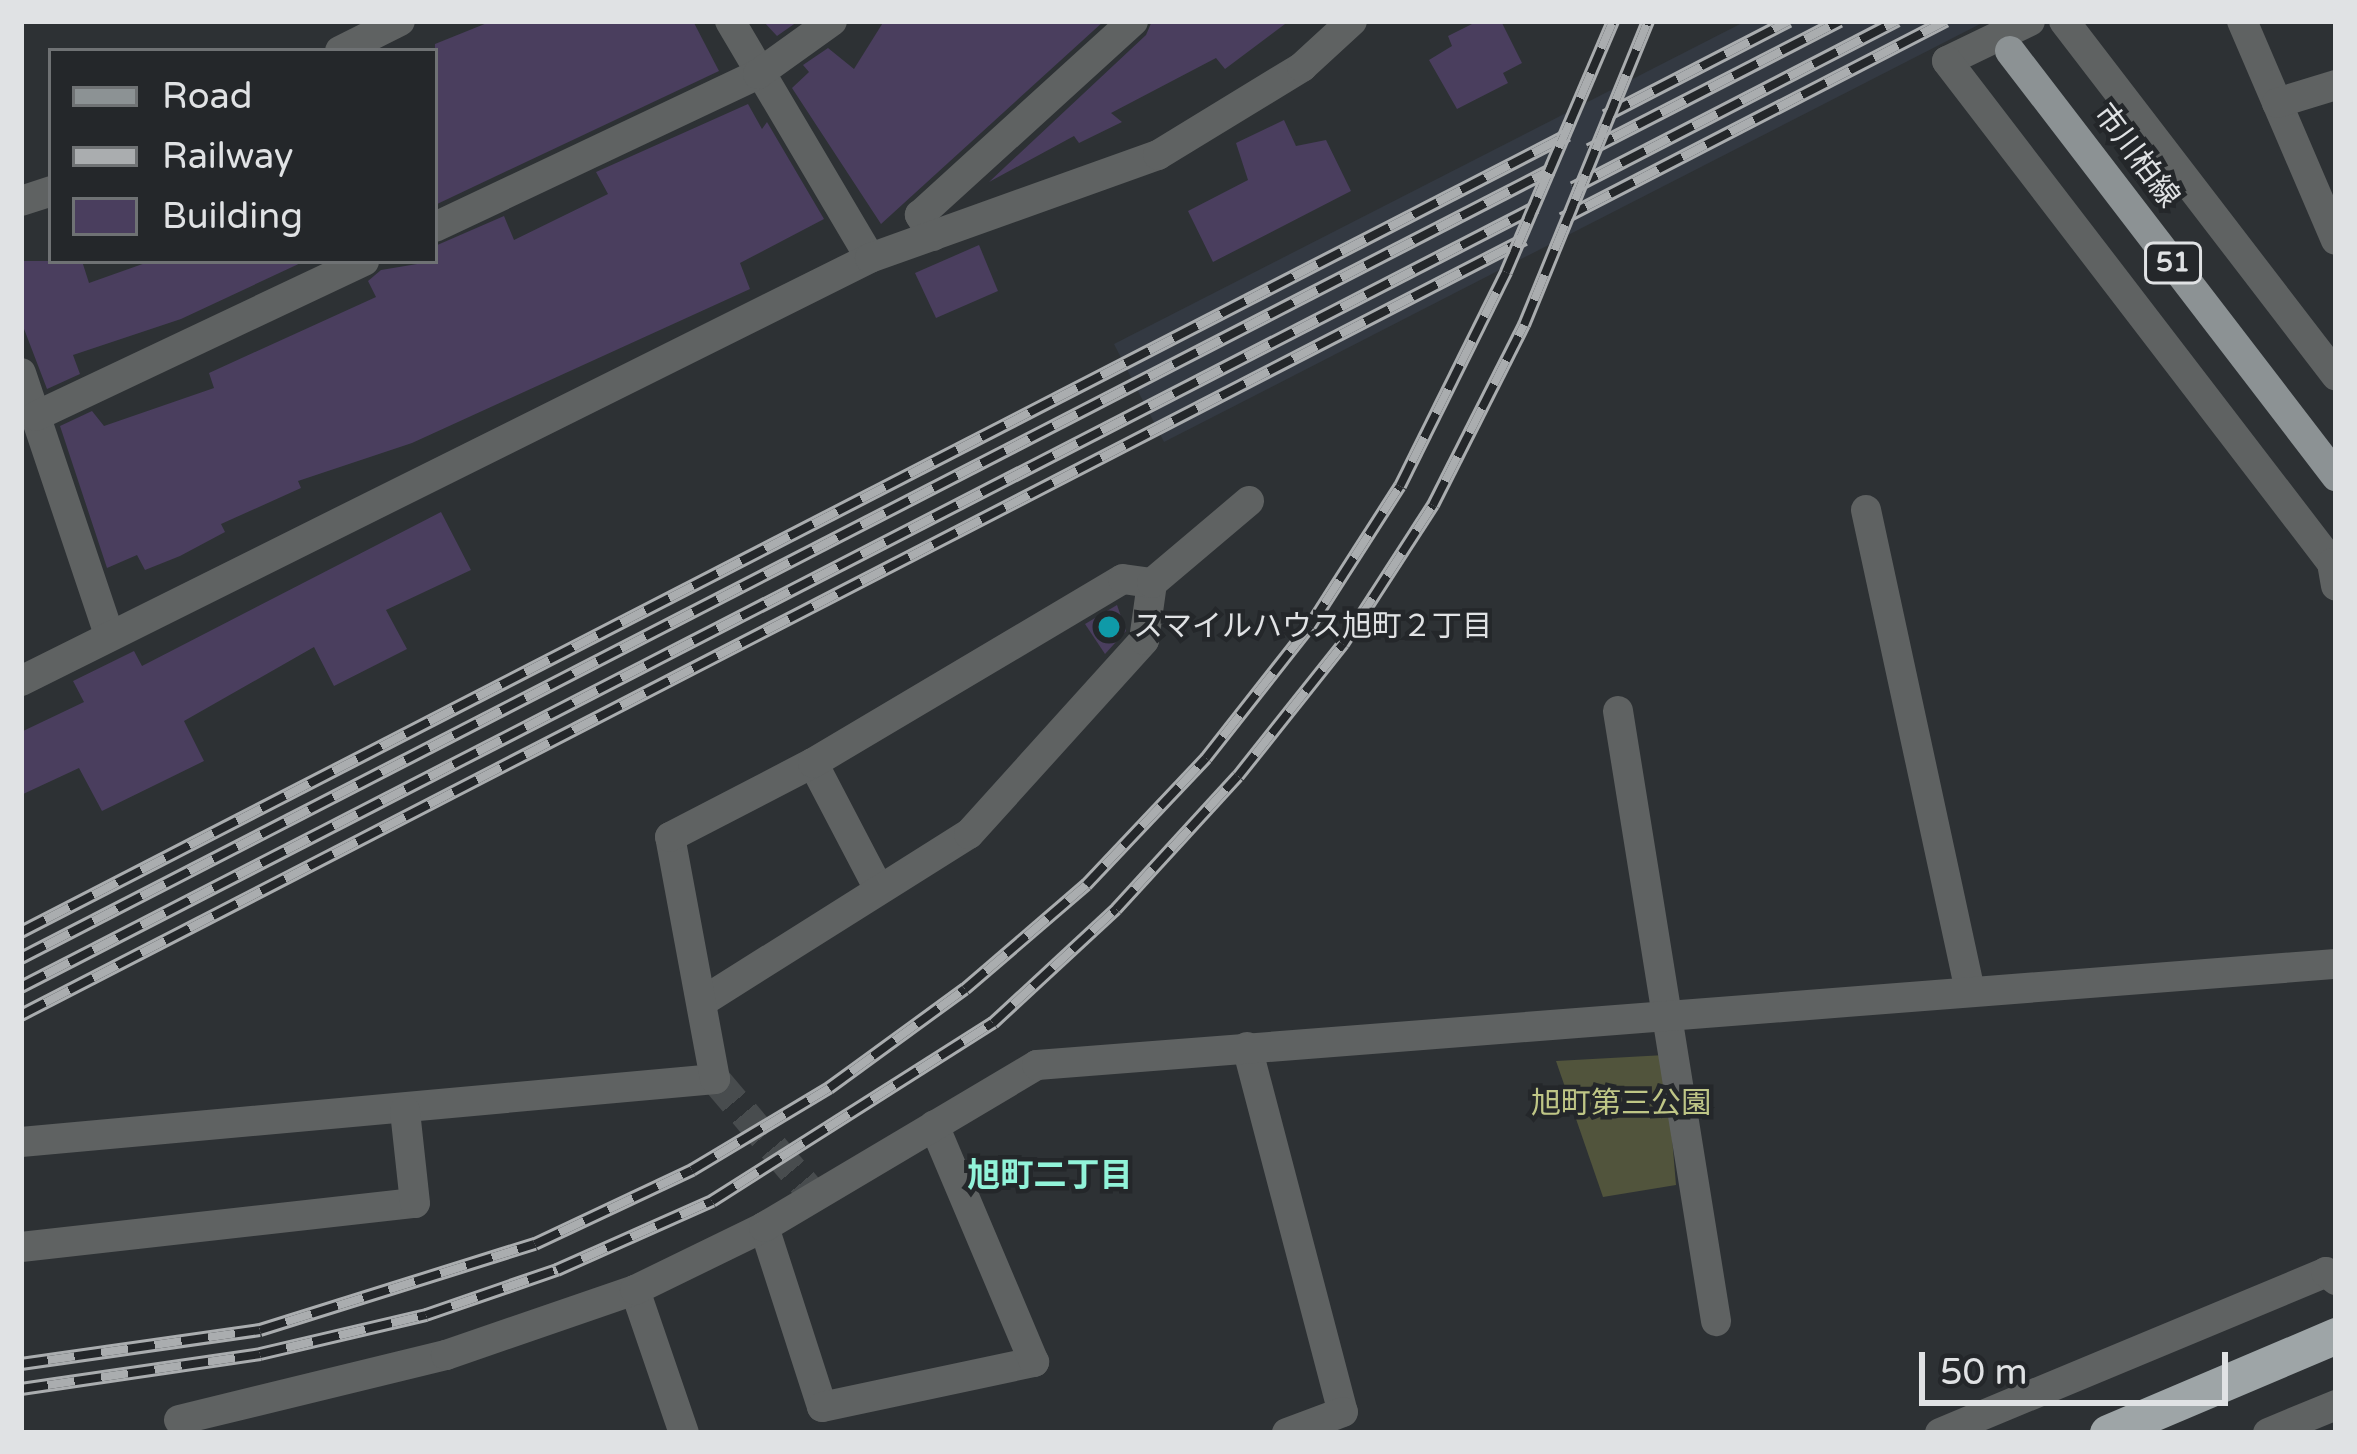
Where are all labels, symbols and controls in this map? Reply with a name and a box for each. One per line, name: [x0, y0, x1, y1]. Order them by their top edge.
legend: [48, 48, 438, 264]
text: Road: [162, 75, 252, 118]
street label: 市川柏線: [2086, 97, 2186, 215]
text: Railway: [162, 135, 293, 178]
text: Building: [162, 195, 303, 238]
road number: 51: [2143, 242, 2203, 284]
place label: スマイルハウス旭町２丁目: [1133, 609, 1493, 645]
marker: スマイルハウス旭町２丁目: [1096, 614, 1122, 640]
park label: 旭町第三公園: [1531, 1086, 1711, 1122]
district label: 旭町二丁目: [968, 1156, 1132, 1196]
scale bar: [1925, 1328, 2234, 1402]
text: 50 m: [1940, 1351, 2028, 1394]

